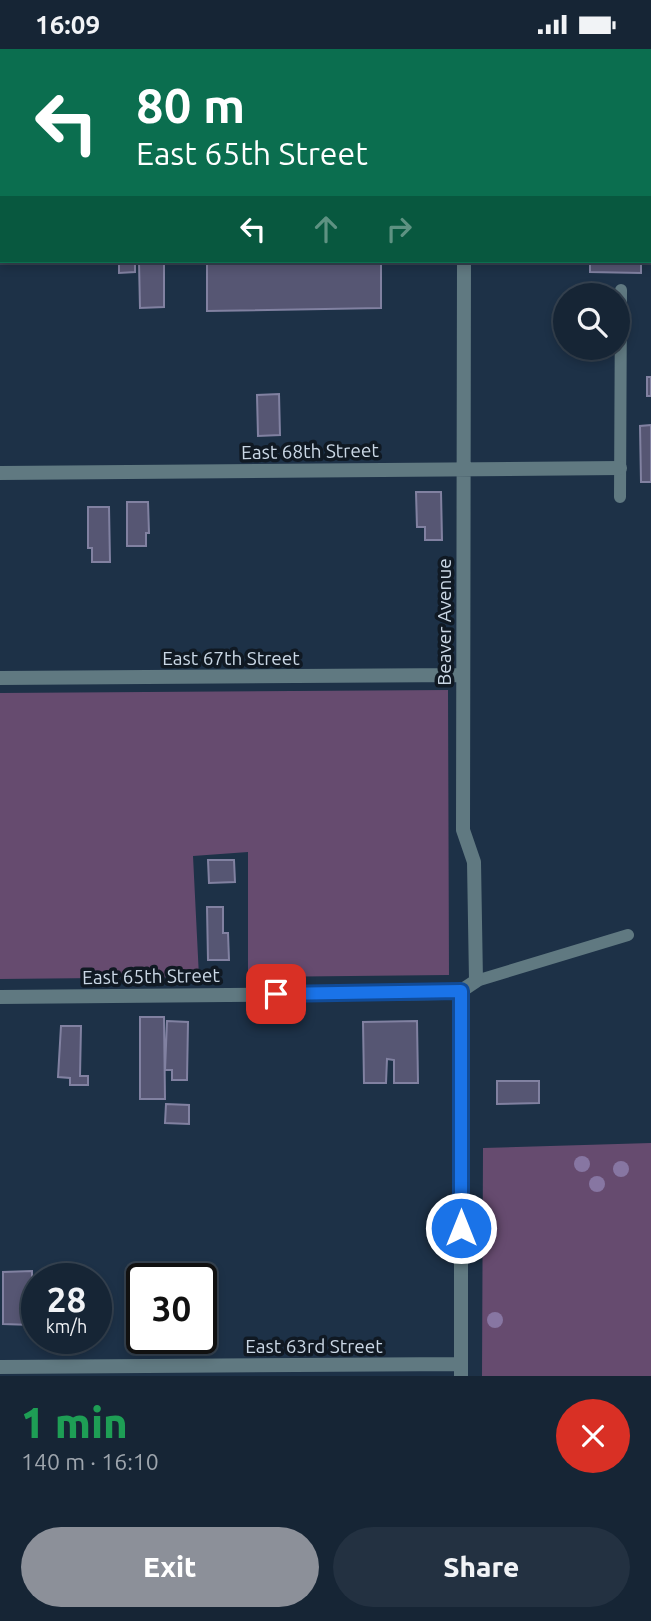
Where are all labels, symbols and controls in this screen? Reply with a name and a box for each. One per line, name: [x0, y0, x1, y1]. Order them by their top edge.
text: 16:09: [35, 10, 100, 39]
icon: left: [21, 77, 112, 168]
text: 80 m: [136, 77, 245, 132]
text: East 65th Street: [136, 135, 368, 171]
icon: left: [234, 210, 272, 248]
icon: ahead: [307, 210, 345, 248]
icon: right: [380, 210, 418, 248]
map controls: [553, 283, 630, 360]
button: search: [553, 283, 630, 360]
street label: East 68th Street: [241, 439, 380, 463]
street label: Beaver Avenue: [433, 558, 455, 686]
street label: East 67th Street: [162, 647, 300, 669]
street label: East 65th Street: [82, 964, 221, 988]
pin: [246, 964, 306, 1024]
icon: arrive: [257, 975, 295, 1013]
position arrow: [424, 1191, 498, 1265]
speed limit sign: 30: [126, 1263, 217, 1354]
text: 28: [47, 1279, 86, 1319]
text: km/h: [46, 1316, 87, 1336]
street label: East 63rd Street: [245, 1335, 383, 1357]
text: 1 min: [21, 1399, 128, 1446]
button: close: [556, 1399, 630, 1473]
text: 140 m · 16:10: [21, 1449, 159, 1474]
button: Exit: [21, 1527, 319, 1607]
button: Share: [333, 1527, 630, 1607]

